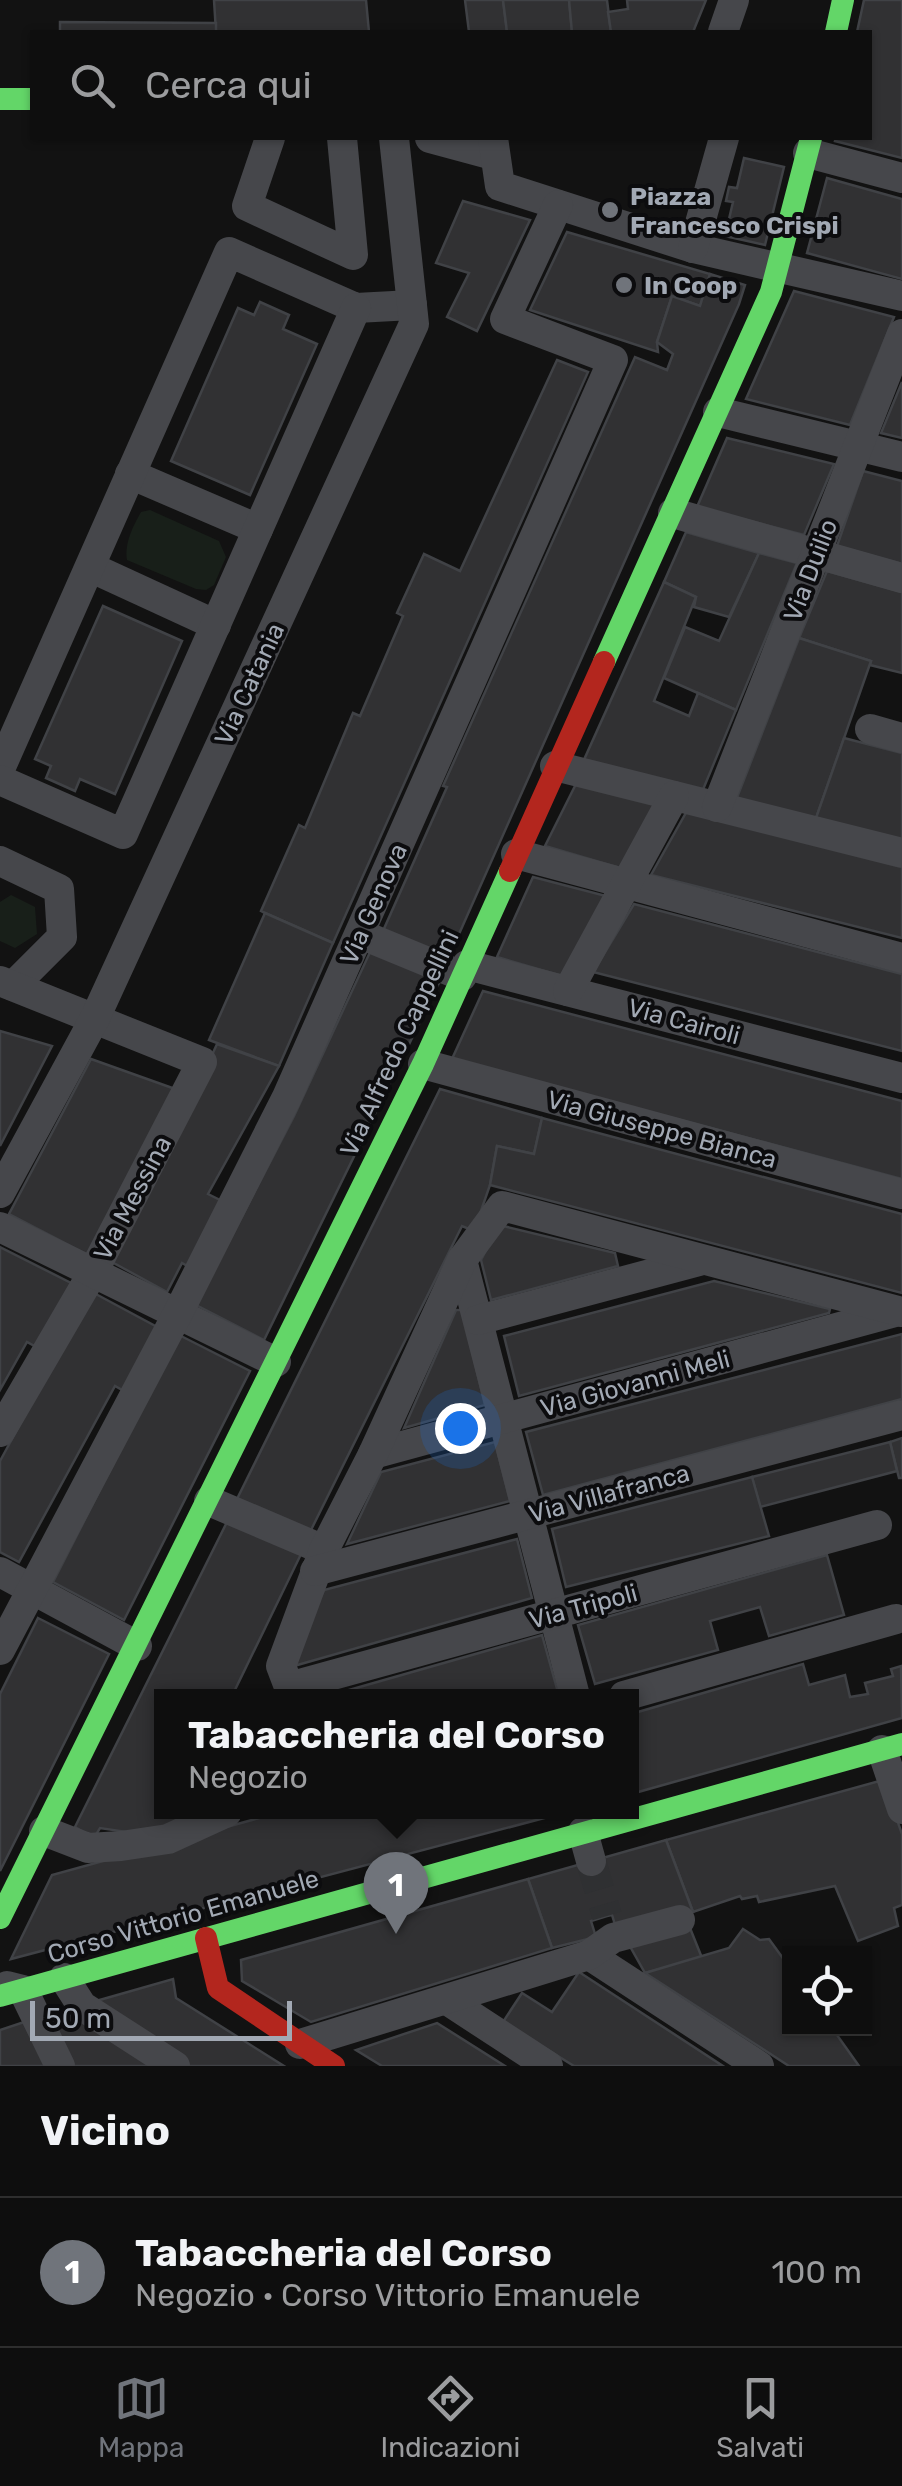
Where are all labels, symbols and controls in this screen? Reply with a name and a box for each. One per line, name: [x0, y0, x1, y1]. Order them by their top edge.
search box: [30, 30, 872, 140]
icon: search: [65, 58, 120, 113]
text: Cerca qui: [145, 62, 312, 108]
place label: Piazza Francesco Crispi: [630, 182, 839, 240]
marker: Piazza Francesco Crispi: [599, 199, 621, 221]
place label: In Coop: [644, 271, 737, 300]
marker: In Coop: [613, 274, 635, 296]
street label: Via Duilio: [778, 515, 843, 625]
street label: Via Catania: [209, 619, 290, 750]
street label: Via Genova: [334, 839, 413, 969]
street label: Via Alfredo Cappellini: [334, 925, 465, 1161]
street label: Via Cairoli: [625, 993, 743, 1050]
street label: Via Giuseppe Bianca: [544, 1085, 780, 1174]
street label: Via Messina: [88, 1131, 177, 1265]
street label: Via Giovanni Meli: [537, 1344, 733, 1423]
your location: [435, 1403, 486, 1454]
street label: Via Villafranca: [526, 1458, 693, 1529]
street label: Via Tripoli: [526, 1578, 640, 1635]
popup: [154, 1689, 639, 1819]
text: Tabaccheria del Corso: [188, 1712, 605, 1758]
text: Negozio: [188, 1758, 308, 1796]
pin: 1: [364, 1852, 428, 1934]
street label: Corso Vittorio Emanuele: [44, 1864, 322, 1969]
map controls: [782, 1946, 872, 2036]
button: locate: [782, 1946, 872, 2036]
scale bar: [30, 1996, 292, 2040]
text: 50 m: [45, 2002, 111, 2035]
text: Vicino: [40, 2106, 170, 2156]
text: Tabaccheria del Corso: [135, 2230, 552, 2276]
text: 1: [65, 2253, 80, 2291]
text: 100 m: [771, 2253, 862, 2291]
text: Negozio · Corso Vittorio Emanuele: [135, 2276, 640, 2314]
tab: Mappa: [98, 2371, 185, 2464]
tab: Indicazioni: [381, 2371, 520, 2464]
tab: Salvati: [716, 2371, 804, 2464]

